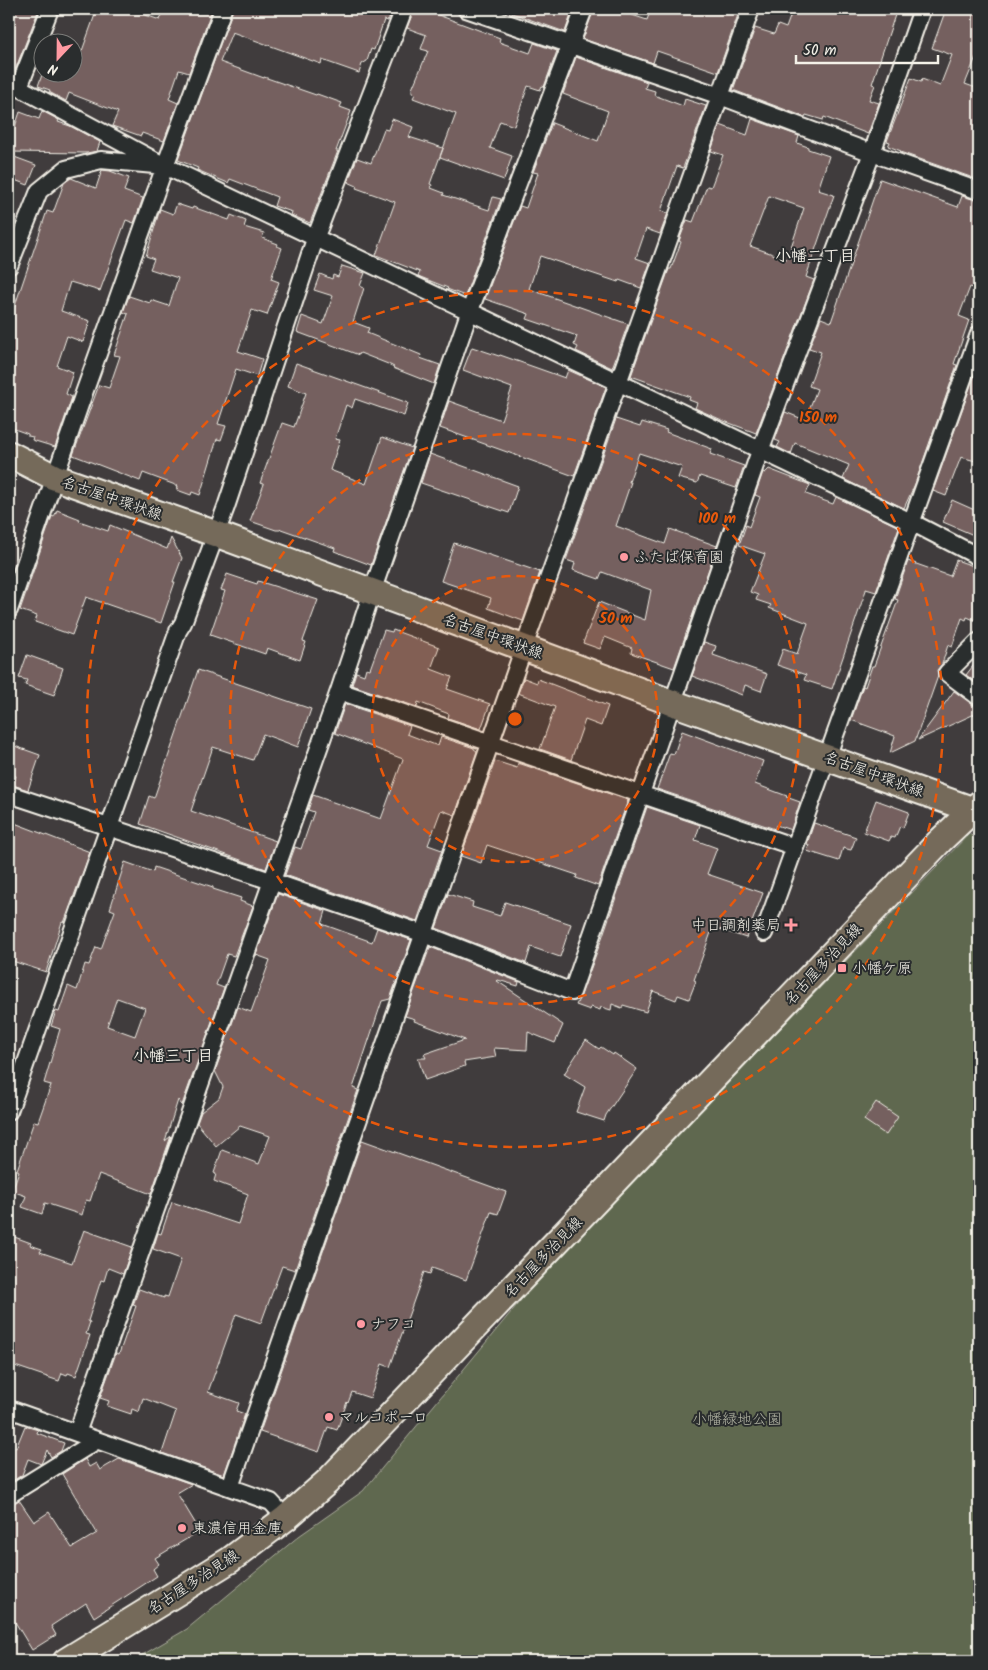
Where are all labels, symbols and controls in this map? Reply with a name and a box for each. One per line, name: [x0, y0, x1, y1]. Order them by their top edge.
north arrow: [32, 32, 82, 82]
scale bar: [796, 32, 938, 64]
text: 50 m: [803, 39, 837, 63]
text: N: [45, 57, 62, 81]
district label: 小幡二丁目: [775, 244, 855, 269]
text: 150 m: [799, 406, 837, 430]
street label: 名古屋中環状線: [58, 471, 165, 527]
text: 100 m: [698, 507, 736, 531]
place label: ふたば保育園: [634, 546, 724, 570]
marker: ふたば保育園: [618, 551, 630, 563]
text: 50 m: [598, 607, 633, 631]
street label: 名古屋中環状線: [439, 608, 546, 666]
centre of rings: [506, 710, 524, 728]
street label: 名古屋中環状線: [820, 746, 927, 804]
place label: 中日調剤薬局: [691, 914, 781, 938]
street label: 名古屋多治見線: [779, 918, 868, 1011]
marker: 中日調剤薬局: [785, 919, 797, 931]
place label: 小幡ケ原: [852, 957, 912, 981]
marker: 小幡ケ原: [836, 962, 848, 974]
district label: 小幡三丁目: [133, 1044, 213, 1069]
street label: 名古屋多治見線: [499, 1212, 589, 1304]
place label: ナフコ: [371, 1313, 416, 1337]
marker: ナフコ: [355, 1318, 367, 1330]
place label: マルコポーロ: [339, 1406, 428, 1430]
park label: 小幡緑地公園: [692, 1408, 782, 1432]
marker: マルコポーロ: [323, 1411, 335, 1423]
place label: 東濃信用金庫: [192, 1517, 282, 1541]
marker: 東濃信用金庫: [176, 1522, 188, 1534]
street label: 名古屋多治見線: [143, 1544, 244, 1622]

